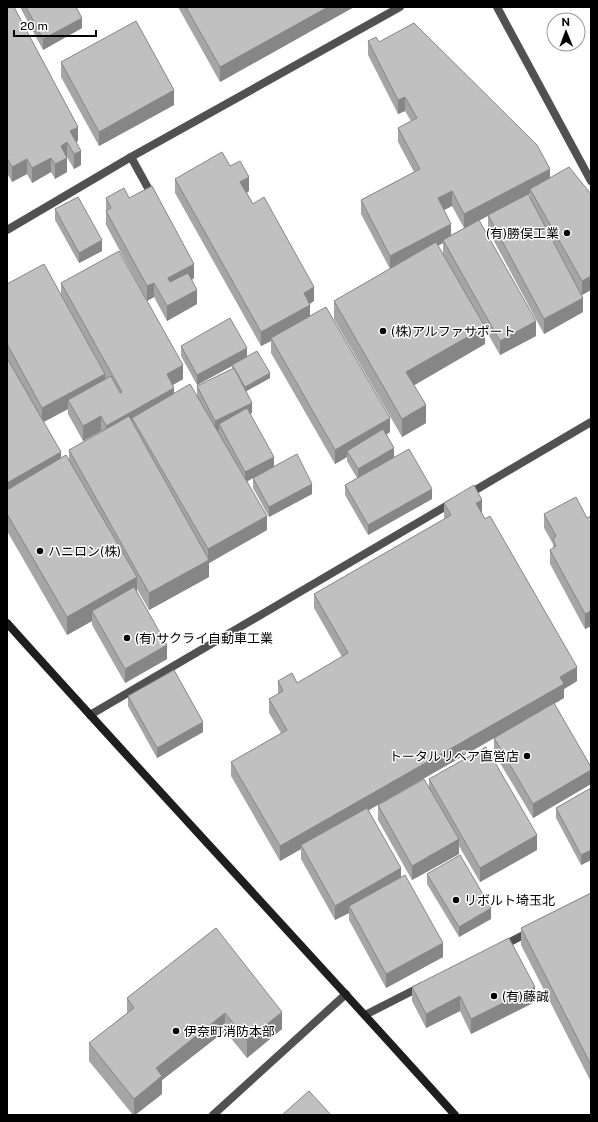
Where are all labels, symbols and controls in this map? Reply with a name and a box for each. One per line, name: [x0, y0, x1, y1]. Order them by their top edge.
scale bar: [14, 12, 96, 38]
north arrow: [546, 12, 586, 52]
text: N: [561, 16, 570, 28]
text: 20 m: [20, 19, 48, 33]
place label: (有)勝俣工業: [486, 226, 559, 241]
marker: (有)勝俣工業: [562, 228, 572, 238]
place label: (株)アルファサポート: [391, 324, 516, 339]
marker: (株)アルファサポート: [378, 326, 388, 336]
place label: ハニロン(株): [48, 544, 121, 559]
marker: ハニロン(株): [35, 546, 45, 556]
place label: (有)サクライ自動車工業: [135, 631, 273, 646]
marker: (有)サクライ自動車工業: [122, 633, 132, 643]
place label: トータルリペア直営店: [389, 749, 519, 764]
marker: トータルリペア直営店: [522, 751, 532, 761]
place label: リボルト埼玉北: [464, 893, 555, 908]
marker: リボルト埼玉北: [451, 895, 461, 905]
place label: (有)藤誠: [502, 989, 549, 1004]
marker: (有)藤誠: [489, 991, 499, 1001]
place label: 伊奈町消防本部: [184, 1024, 275, 1039]
marker: 伊奈町消防本部: [171, 1026, 181, 1036]

